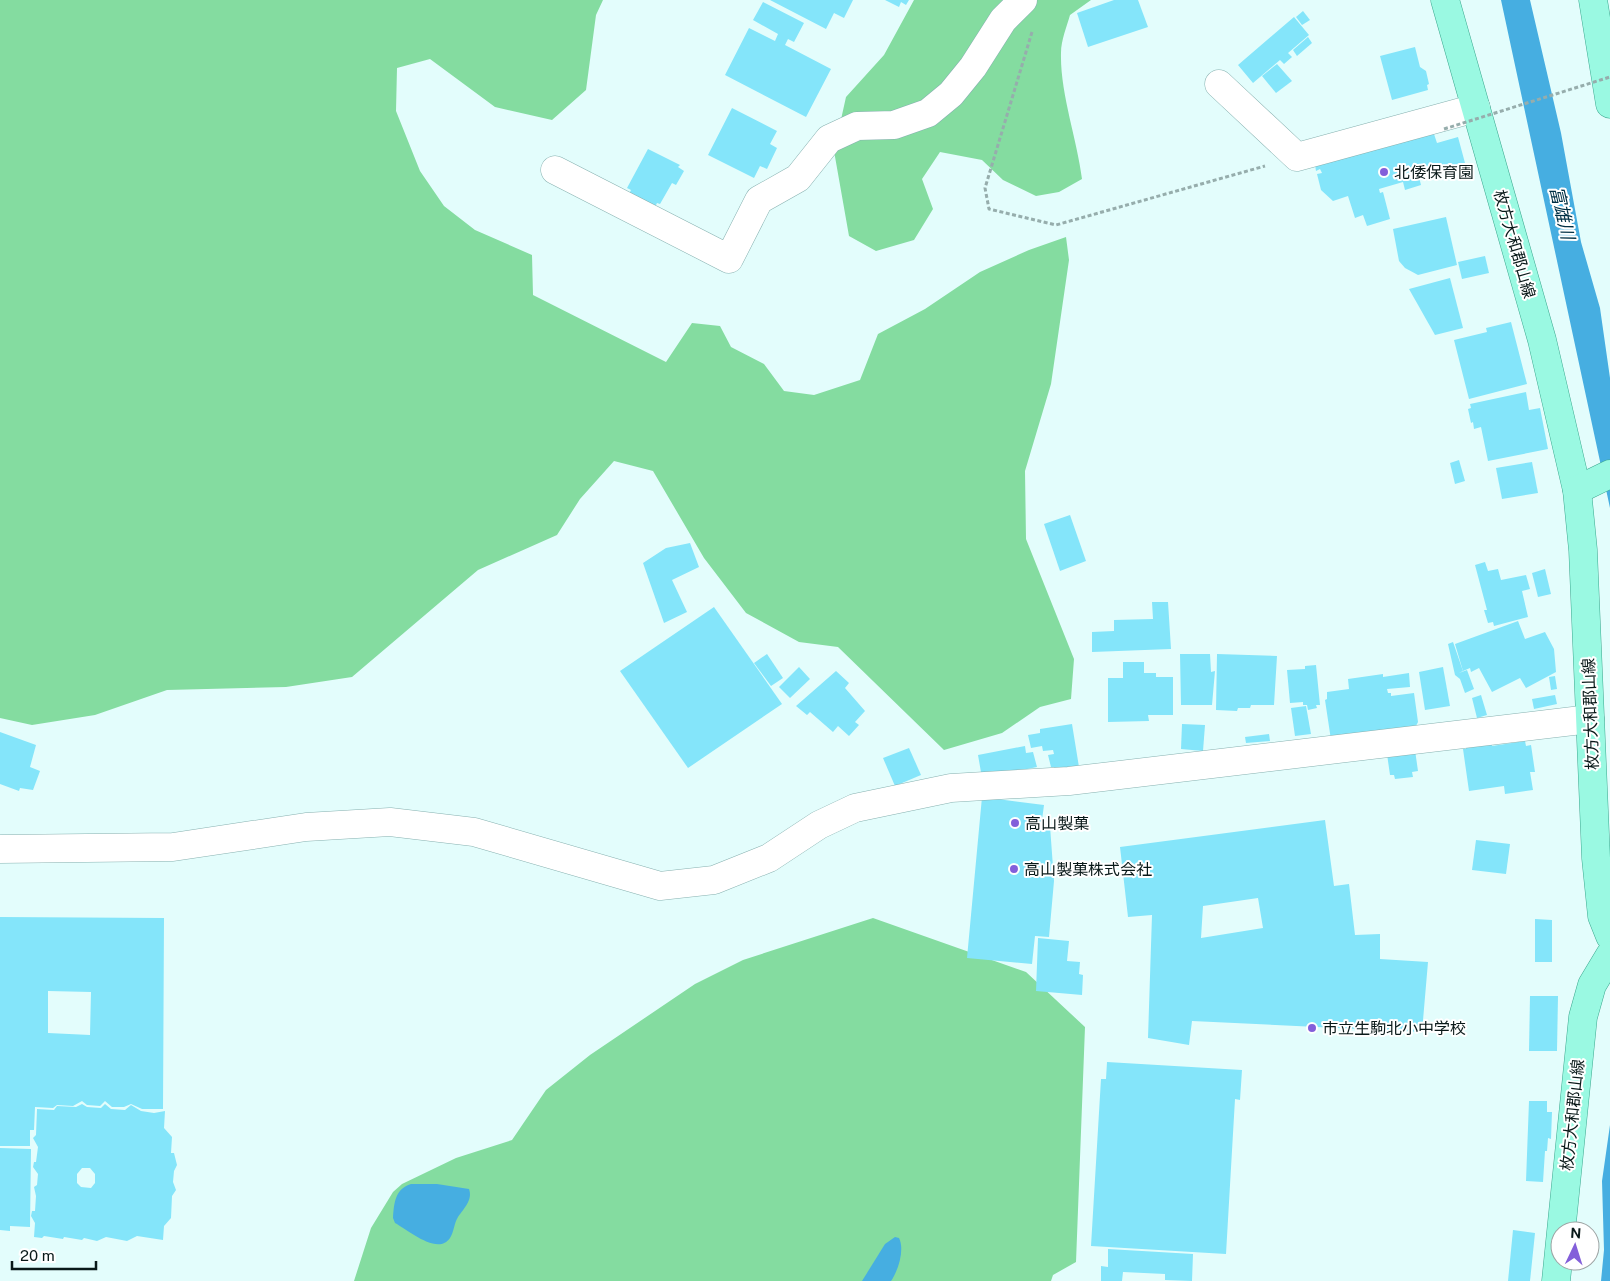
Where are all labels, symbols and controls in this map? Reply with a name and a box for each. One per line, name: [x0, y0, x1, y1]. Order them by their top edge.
place label: 北倭保育園: [1394, 163, 1474, 182]
marker: 北倭保育園: [1378, 166, 1390, 178]
water label: 富雄川: [1546, 184, 1579, 244]
street label: 枚方大和郡山線: [1490, 188, 1539, 301]
street label: 枚方大和郡山線: [1579, 658, 1602, 770]
place label: 高山製菓: [1025, 814, 1089, 833]
marker: 高山製菓: [1009, 817, 1021, 829]
place label: 高山製菓株式会社: [1024, 860, 1152, 879]
marker: 高山製菓株式会社: [1008, 863, 1020, 875]
place label: 市立生駒北小中学校: [1322, 1019, 1466, 1038]
marker: 市立生駒北小中学校: [1306, 1022, 1318, 1034]
street label: 枚方大和郡山線: [1557, 1058, 1588, 1172]
north arrow: [1550, 1221, 1600, 1271]
text: N: [1570, 1225, 1582, 1241]
scale bar: [12, 1238, 96, 1270]
text: 20 m: [20, 1247, 55, 1264]

